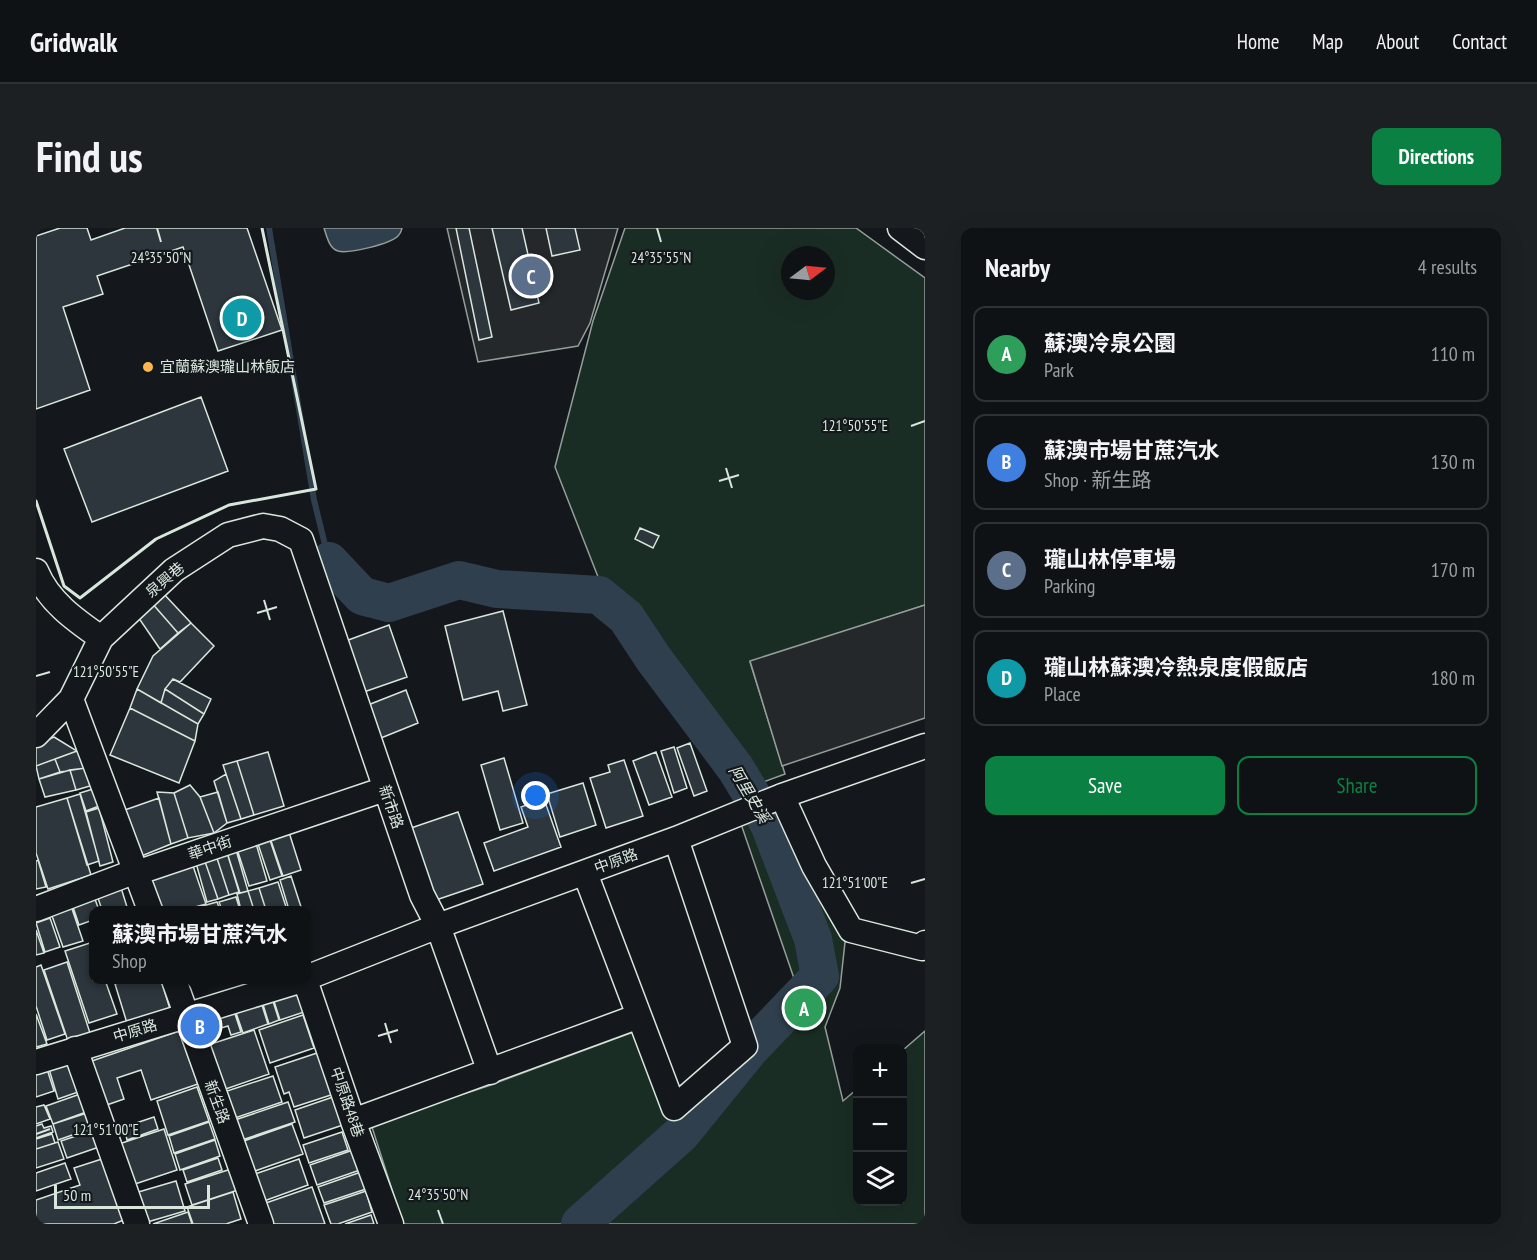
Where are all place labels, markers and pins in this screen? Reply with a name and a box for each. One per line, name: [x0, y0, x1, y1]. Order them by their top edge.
pin: C: [512, 254, 550, 298]
pin: D: [222, 296, 262, 340]
place label: 宜蘭蘇澳瓏山林飯店: [160, 357, 295, 376]
marker: 宜蘭蘇澳瓏山林飯店: [141, 360, 155, 374]
pin: A: [784, 986, 824, 1030]
pin: B: [180, 1004, 220, 1048]

